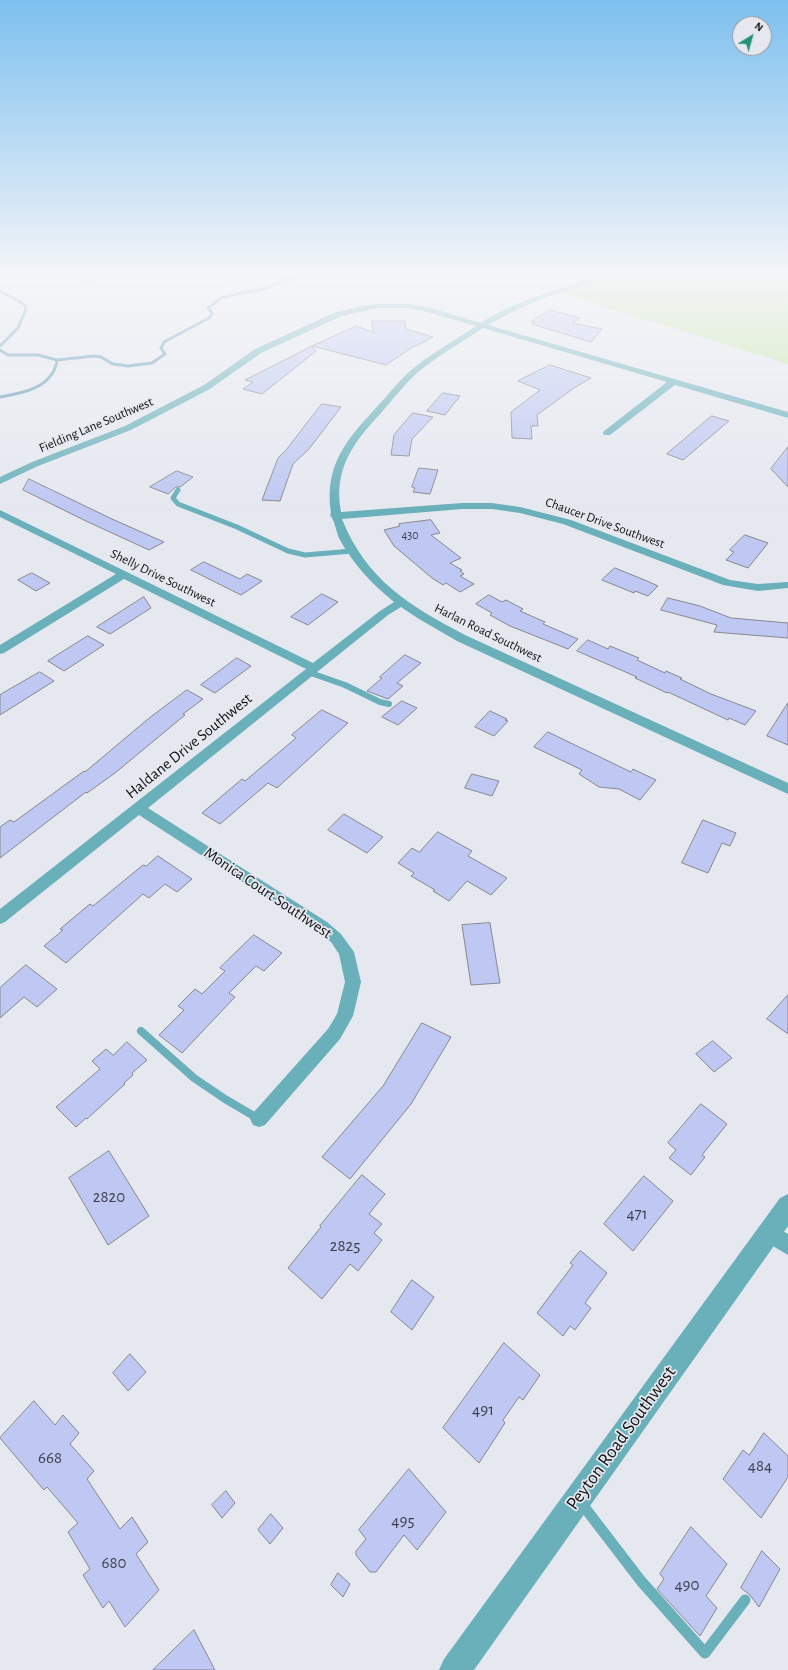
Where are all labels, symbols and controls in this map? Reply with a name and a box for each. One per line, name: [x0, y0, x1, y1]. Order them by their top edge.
north arrow: [732, 16, 772, 56]
text: N: [753, 20, 765, 34]
street label: Fielding Lane Southwest: [37, 394, 155, 456]
street label: Chaucer Drive Southwest: [543, 494, 667, 552]
house number: 430: [401, 528, 419, 542]
street label: Shelly Drive Southwest: [108, 546, 218, 610]
street label: Harlan Road Southwest: [432, 600, 544, 666]
street label: Haldane Drive Southwest: [122, 689, 256, 803]
street label: Monica Court Southwest: [200, 843, 336, 943]
house number: 2820: [93, 1187, 125, 1207]
house number: 471: [626, 1204, 648, 1224]
house number: 2825: [330, 1236, 360, 1256]
street label: Peyton Road Southwest: [561, 1362, 681, 1514]
house number: 491: [472, 1400, 494, 1420]
house number: 668: [38, 1448, 62, 1468]
house number: 484: [748, 1456, 772, 1476]
house number: 495: [391, 1511, 415, 1531]
house number: 680: [101, 1553, 127, 1573]
house number: 490: [674, 1575, 700, 1595]

